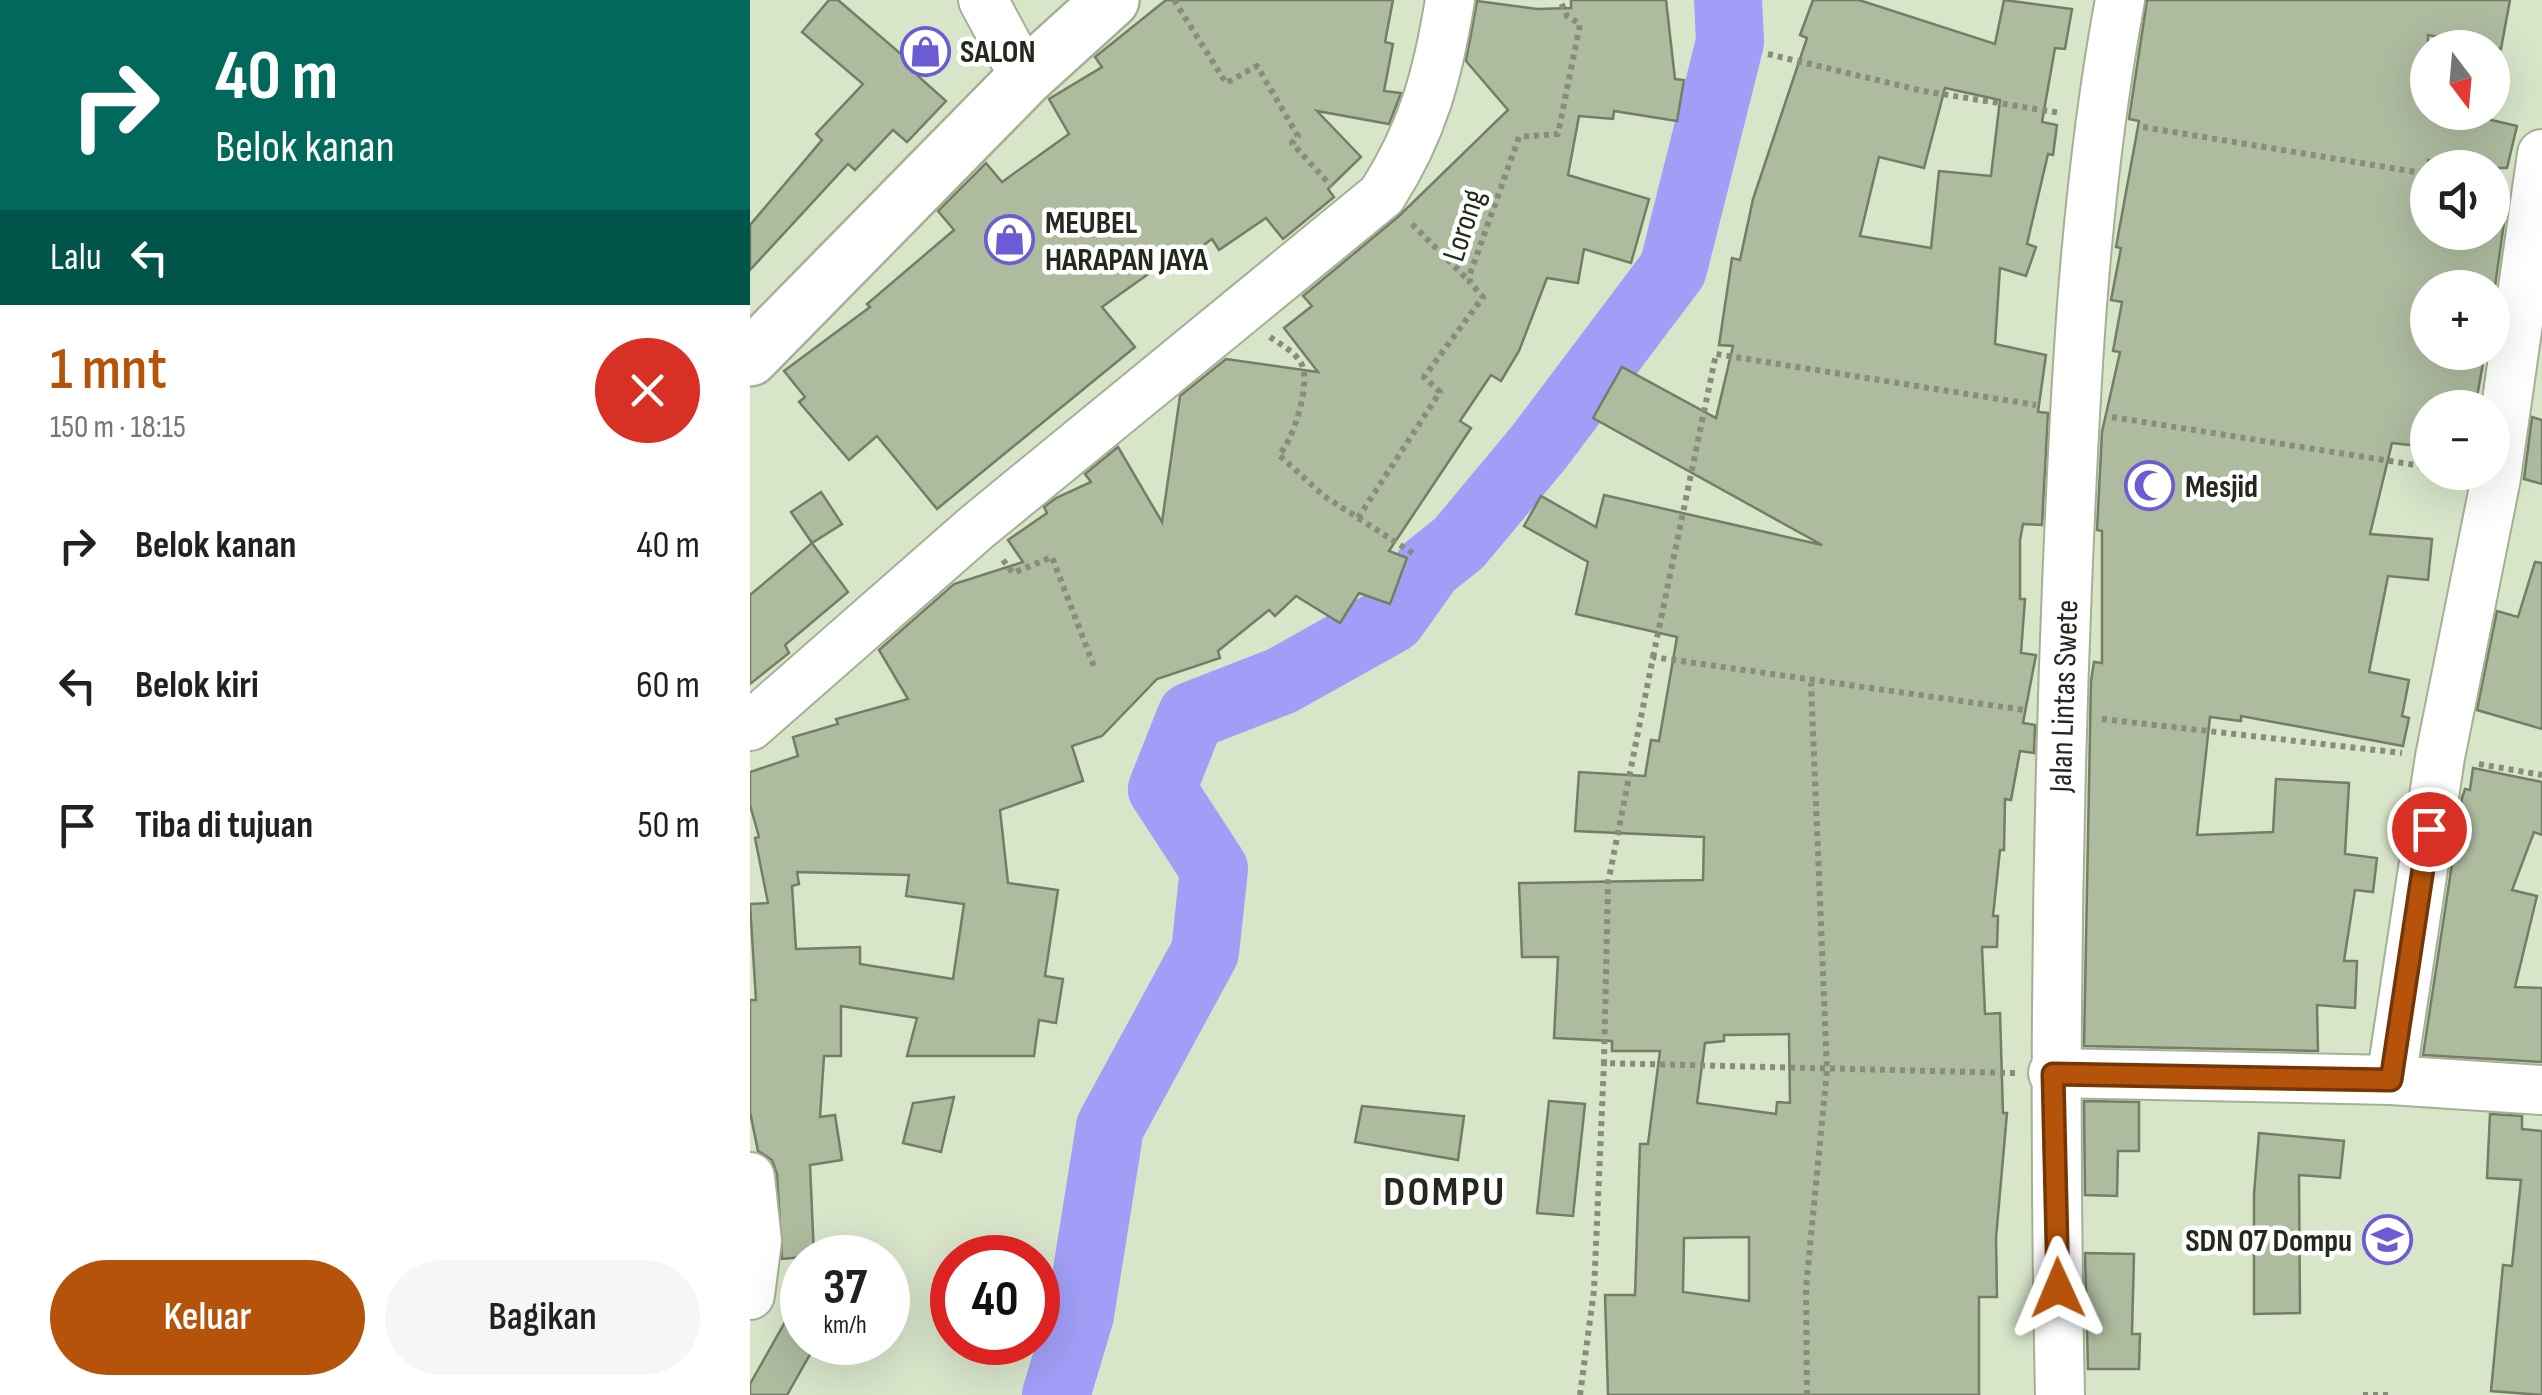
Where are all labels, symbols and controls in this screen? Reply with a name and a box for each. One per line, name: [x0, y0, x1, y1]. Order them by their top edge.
shop icon: SALON: [899, 25, 951, 77]
north arrow: [2410, 30, 2510, 130]
map controls: [2410, 30, 2510, 490]
place label: SALON: [960, 33, 1036, 72]
text: 40 m: [215, 35, 338, 119]
icon: right: [50, 40, 180, 170]
text: Belok kanan: [215, 120, 395, 175]
button: sound: [2410, 150, 2510, 250]
street label: Lorong: [1435, 185, 1494, 266]
place label: MEUBEL HARAPAN JAYA: [1045, 204, 1209, 280]
shop icon: MEUBEL HARAPAN JAYA: [984, 214, 1036, 266]
icon: left: [122, 230, 177, 285]
text: Lalu: [50, 235, 102, 280]
button: +: [2410, 270, 2510, 370]
text: 1 mnt: [50, 334, 167, 406]
button: close: [595, 338, 700, 443]
button: −: [2410, 390, 2510, 490]
text: 150 m · 18:15: [50, 408, 186, 447]
mosque icon: Mesjid: [2124, 460, 2176, 512]
place label: Mesjid: [2185, 468, 2258, 507]
icon: right: [50, 518, 105, 573]
text: Belok kanan: [135, 523, 296, 568]
text: 40 m: [637, 523, 700, 568]
street label: Jalan Lintas Swete: [2042, 599, 2087, 794]
icon: left: [50, 658, 105, 713]
text: Belok kiri: [135, 663, 259, 708]
text: 60 m: [636, 663, 700, 708]
pin: [2387, 787, 2472, 872]
icon: arrive: [50, 798, 105, 853]
icon: arrive: [2402, 802, 2457, 857]
text: Tiba di tujuan: [135, 803, 313, 848]
text: 50 m: [637, 803, 700, 848]
district label: DOMPU: [1383, 1167, 1507, 1218]
school or university icon: SDN 07 Dompu: [2361, 1214, 2413, 1266]
place label: SDN 07 Dompu: [2185, 1222, 2352, 1261]
speed limit sign: 40: [930, 1235, 1060, 1365]
position arrow: [2006, 1236, 2110, 1340]
text: 37: [823, 1258, 867, 1318]
button: Keluar: [50, 1260, 365, 1375]
button: Bagikan: [385, 1260, 700, 1375]
text: km/h: [823, 1310, 867, 1341]

